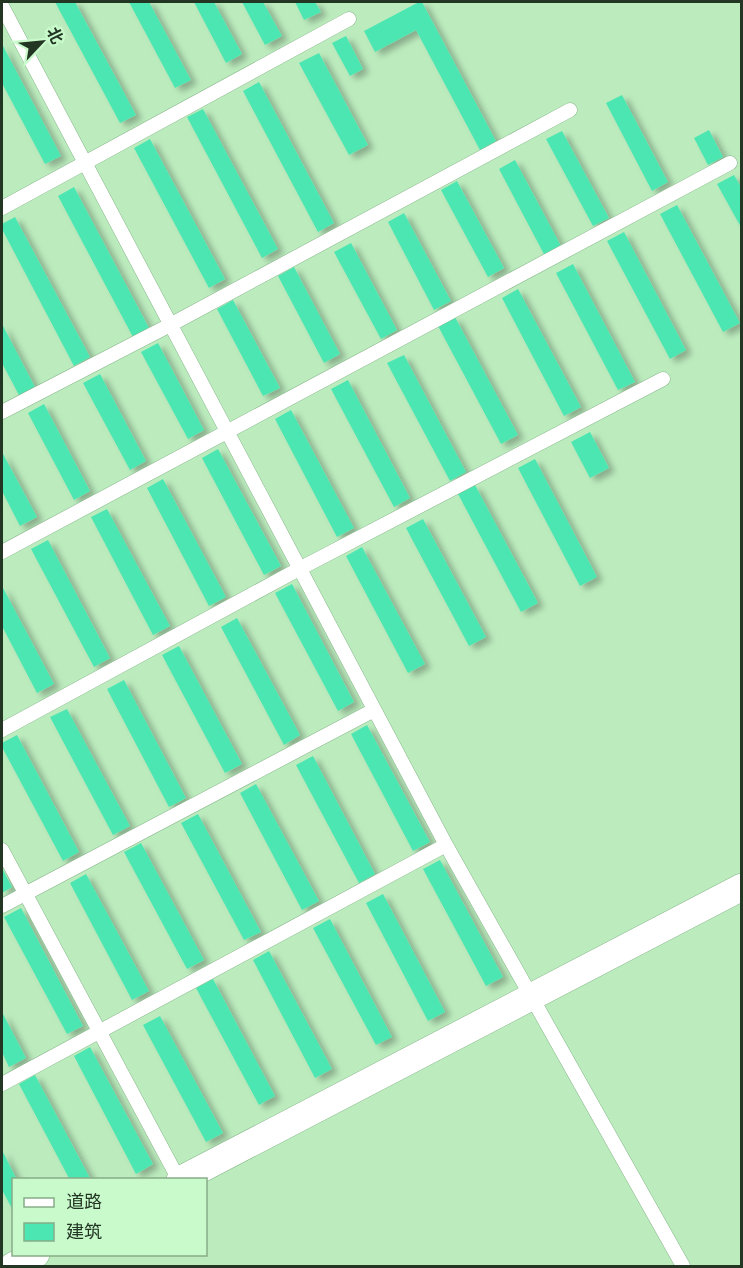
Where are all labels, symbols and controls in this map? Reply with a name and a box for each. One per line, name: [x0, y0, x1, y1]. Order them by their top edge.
north arrow: [12, 12, 72, 72]
text: 北: [43, 24, 68, 47]
legend: [12, 1178, 207, 1256]
text: 道路: [66, 1190, 102, 1213]
text: 建筑: [66, 1220, 102, 1243]

